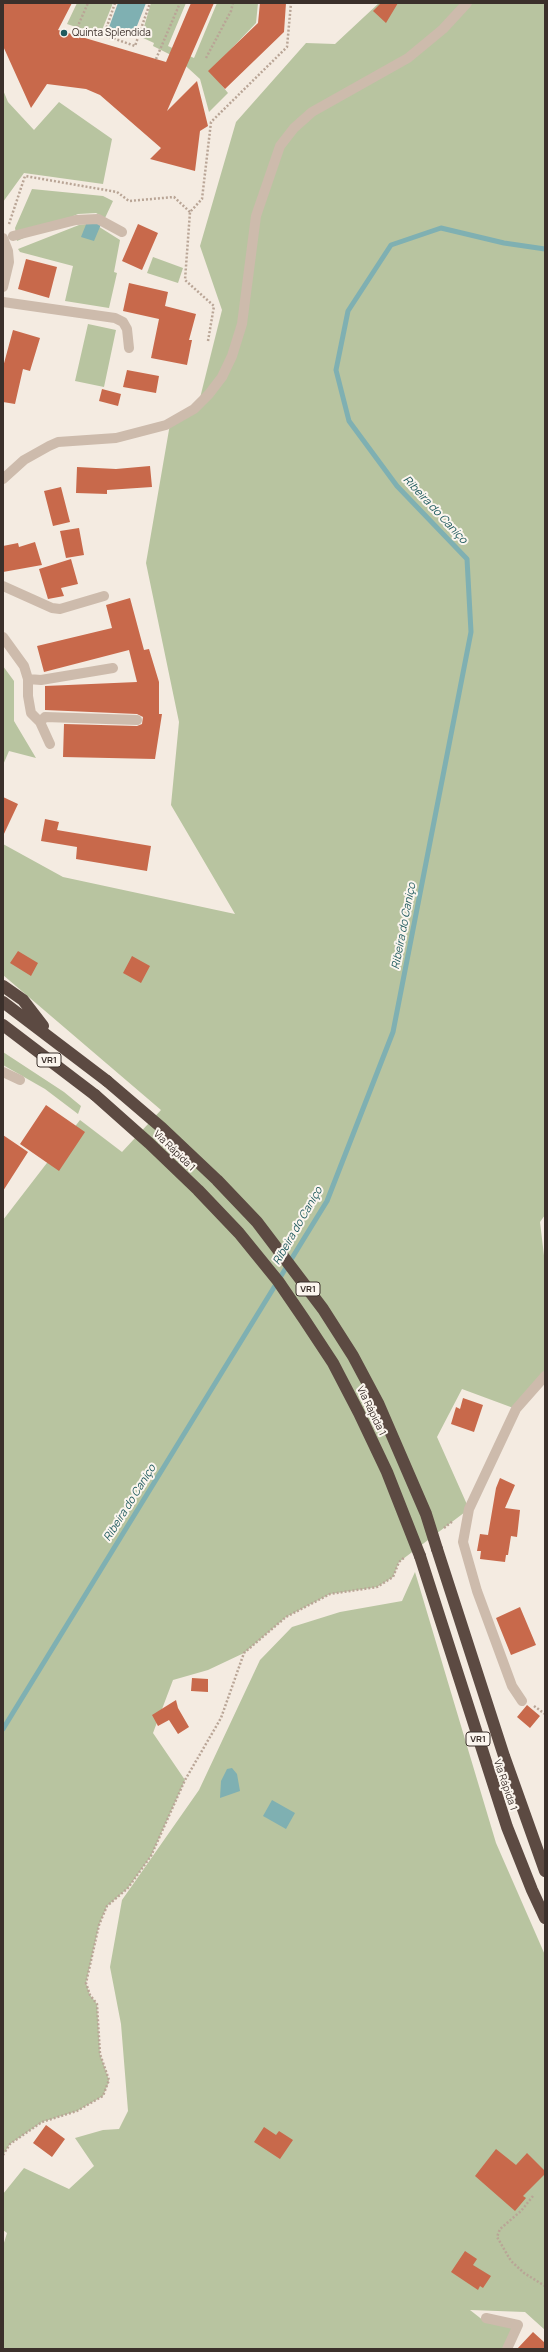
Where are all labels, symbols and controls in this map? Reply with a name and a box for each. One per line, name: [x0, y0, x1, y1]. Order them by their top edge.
place label: Quinta Splendida: [72, 27, 151, 39]
marker: Quinta Splendida: [59, 28, 69, 38]
water label: Ribeira do Caniço: [400, 473, 470, 547]
water label: Ribeira do Caniço: [389, 882, 419, 970]
road number: VR1: [37, 1053, 61, 1067]
street label: Via Rápida 1: [151, 1128, 197, 1174]
water label: Ribeira do Caniço: [270, 1185, 326, 1267]
road number: VR1: [296, 1282, 320, 1296]
street label: Via Rápida 1: [354, 1384, 388, 1438]
water label: Ribeira do Caniço: [101, 1462, 159, 1544]
road number: VR1: [466, 1732, 490, 1746]
street label: Via Rápida 1: [491, 1758, 519, 1812]

